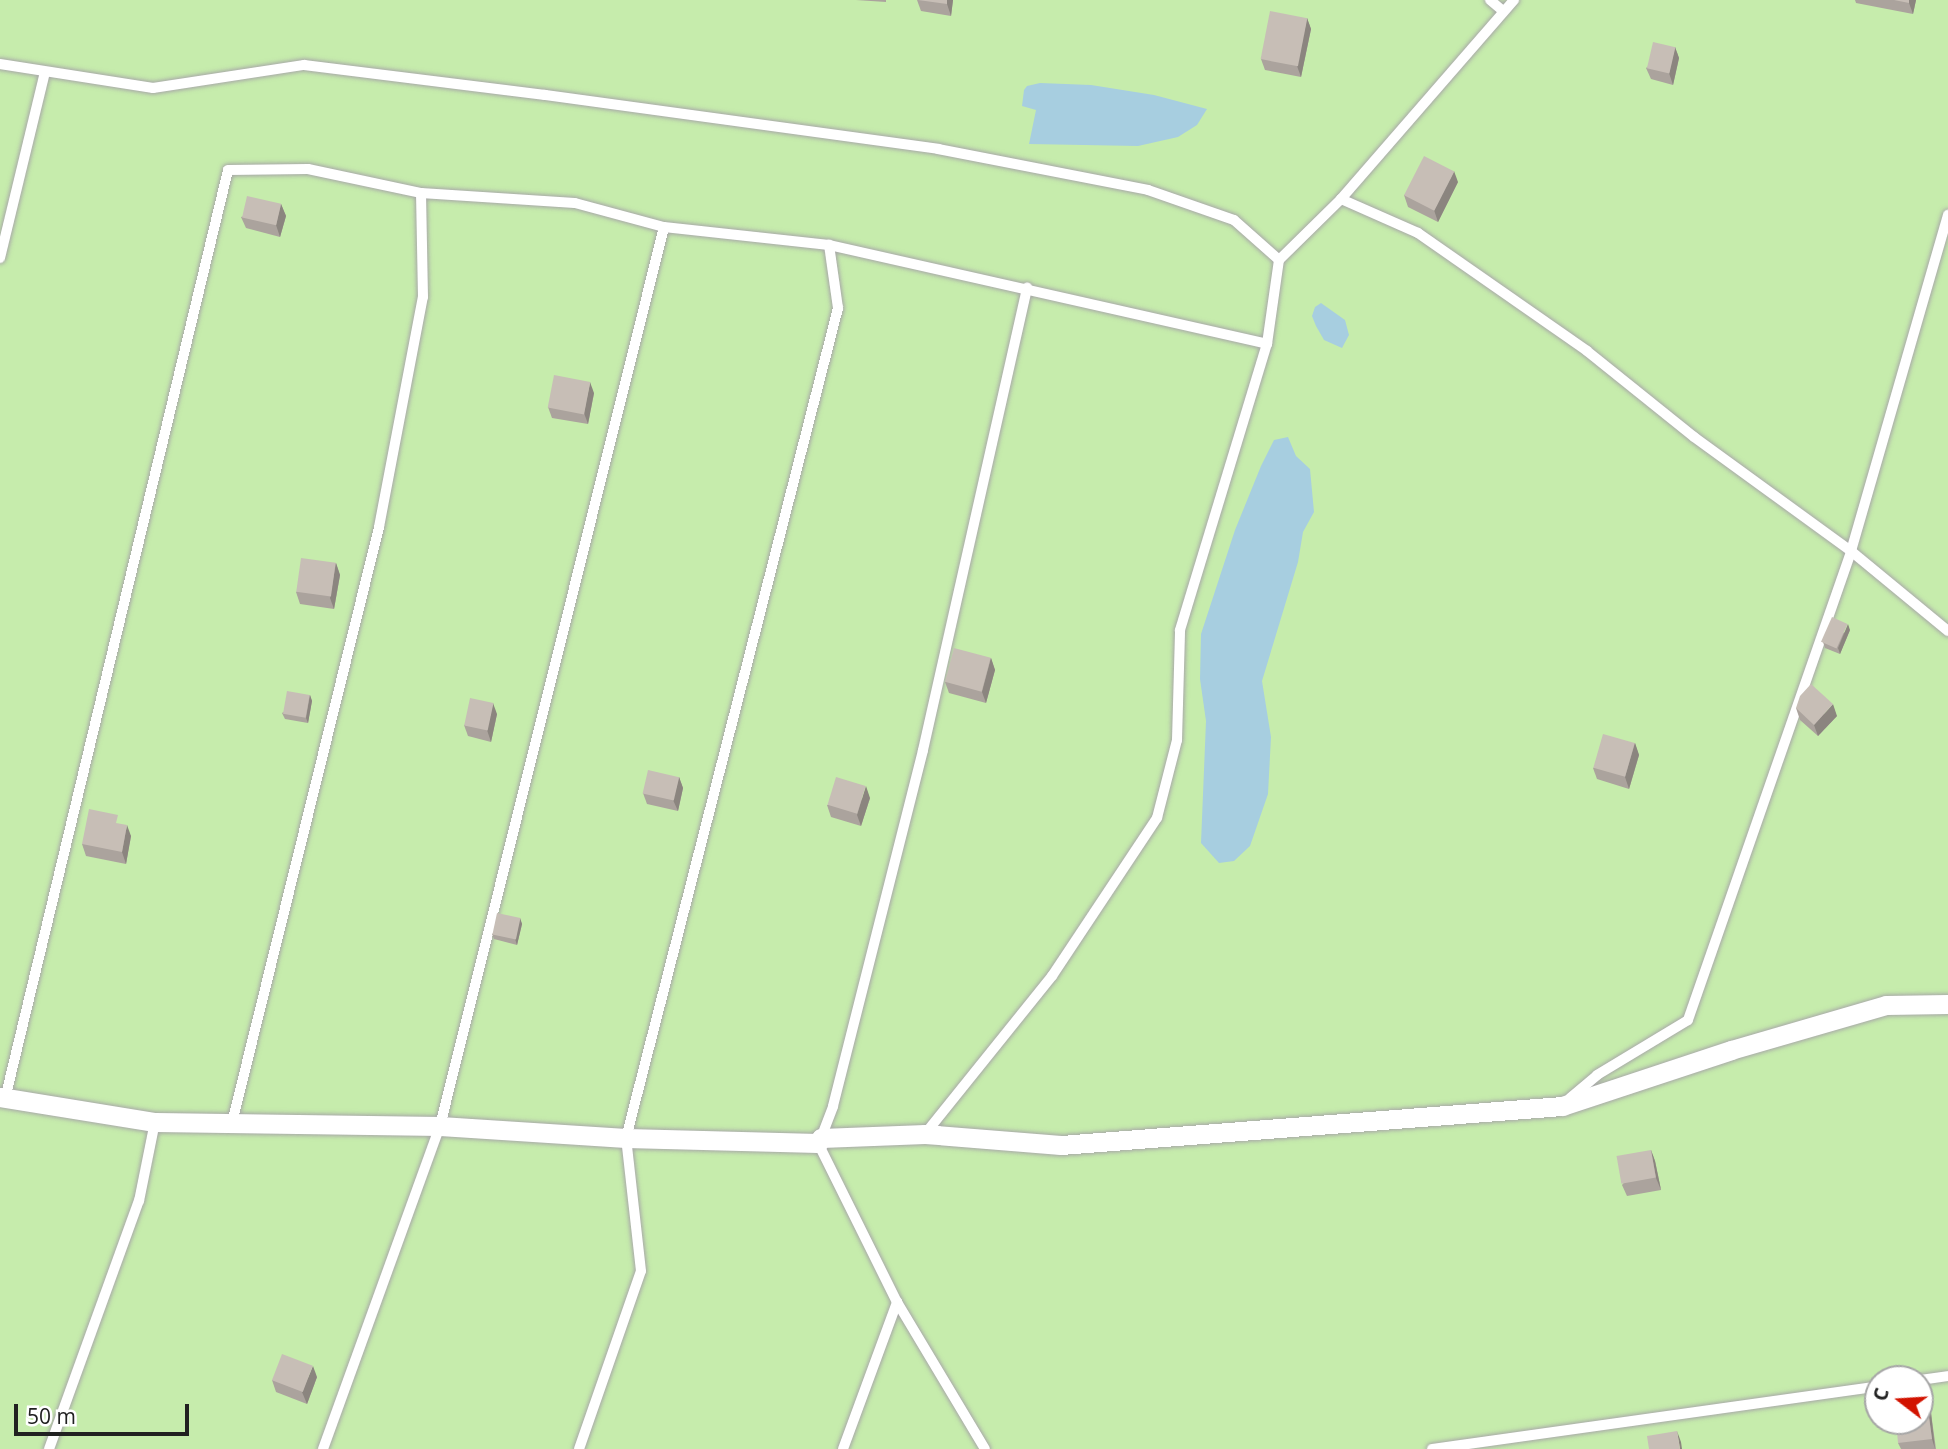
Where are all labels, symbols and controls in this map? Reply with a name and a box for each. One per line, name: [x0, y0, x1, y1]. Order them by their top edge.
north arrow: [1864, 1365, 1934, 1435]
text: С: [1867, 1385, 1895, 1404]
scale bar: [18, 1390, 192, 1434]
text: 50 m: [27, 1402, 76, 1430]

